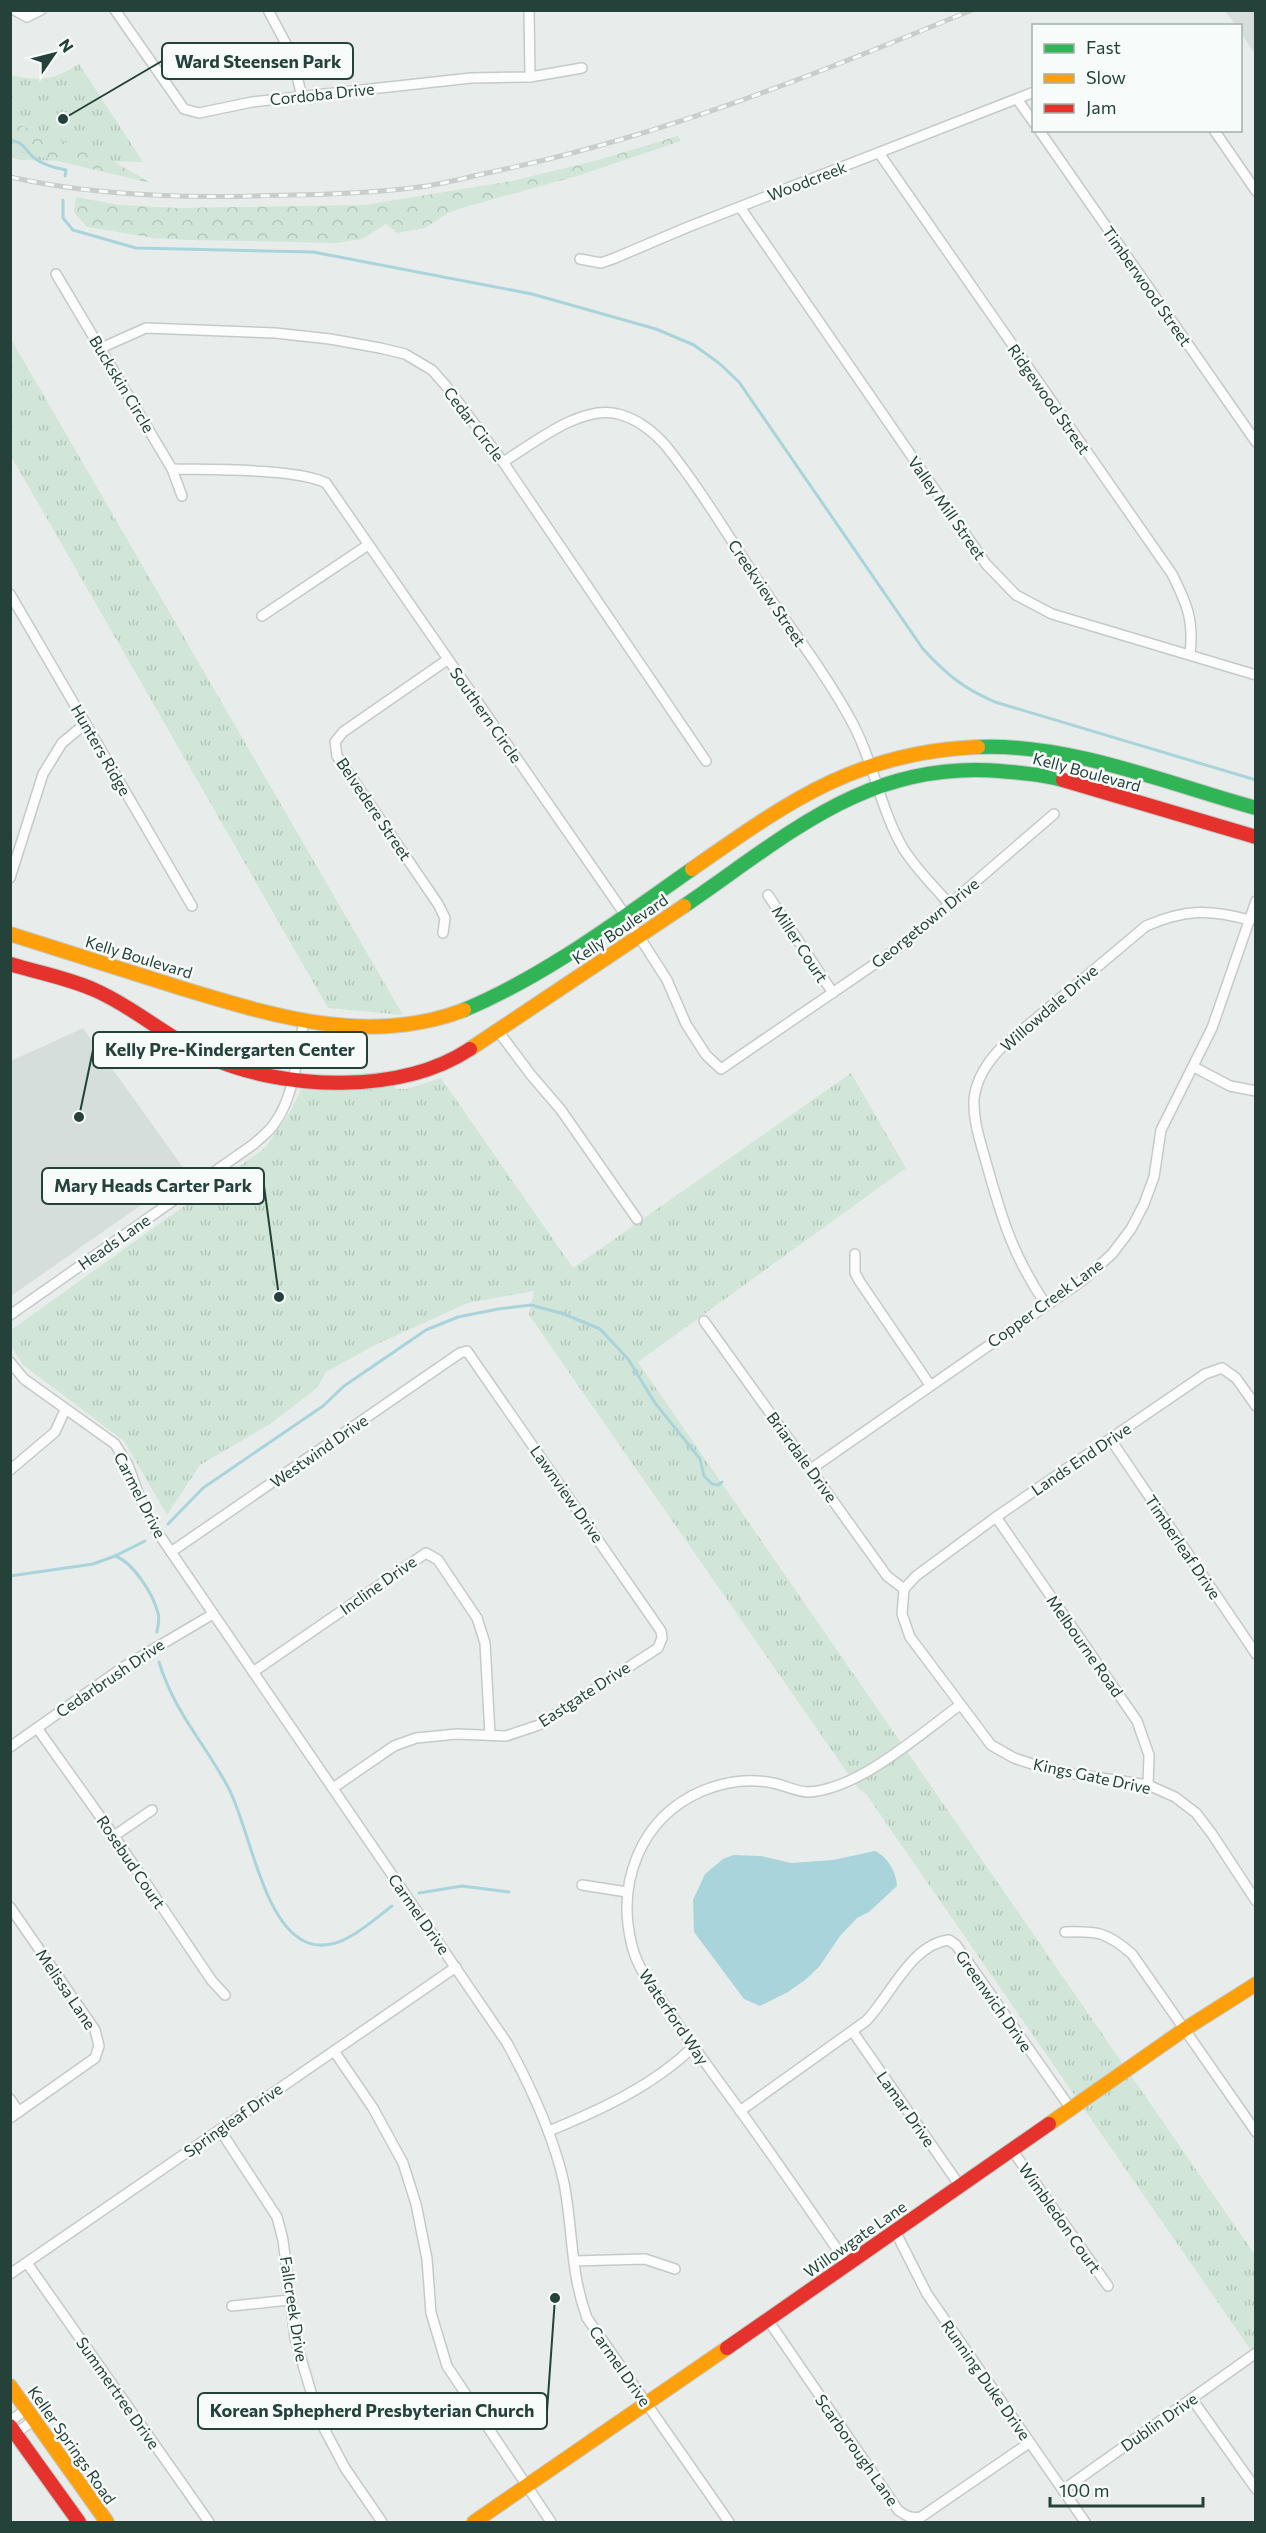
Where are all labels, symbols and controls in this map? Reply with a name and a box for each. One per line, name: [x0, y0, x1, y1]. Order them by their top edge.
north arrow: [24, 24, 84, 84]
legend: [1032, 24, 1242, 132]
text: N: [55, 35, 78, 55]
text: Fast: [1086, 36, 1121, 58]
callout: Ward Steensen Park: [162, 43, 353, 79]
text: Ward Steensen Park: [175, 50, 342, 72]
text: Slow: [1086, 66, 1126, 88]
street label: Cordoba Drive: [269, 79, 375, 108]
text: Jam: [1086, 96, 1116, 118]
street label: Woodcreek: [765, 157, 849, 204]
street label: Timberwood Street: [1099, 222, 1196, 350]
street label: Buckskin Circle: [86, 332, 159, 436]
street label: Ridgewood Street: [1004, 340, 1095, 458]
street label: Cedar Circle: [440, 383, 508, 465]
street label: Valley Mill Street: [905, 452, 990, 564]
street label: Creekview Street: [725, 536, 810, 650]
street label: Southern Circle: [446, 663, 526, 766]
street label: Hunters Ridge: [68, 701, 135, 799]
street label: Kelly Boulevard: [1031, 748, 1143, 795]
street label: Belvedere Street: [333, 754, 416, 864]
street label: Georgetown Drive: [867, 874, 982, 972]
street label: Kelly Boulevard: [568, 890, 671, 967]
street label: Miller Court: [769, 902, 833, 986]
street label: Kelly Boulevard: [83, 931, 195, 982]
street label: Willowdale Drive: [996, 960, 1101, 1055]
callout: Kelly Pre-Kindergarten Center: [93, 1032, 367, 1068]
text: Kelly Pre-Kindergarten Center: [105, 1038, 356, 1060]
callout: Mary Heads Carter Park: [42, 1168, 264, 1204]
text: Mary Heads Carter Park: [54, 1174, 253, 1196]
street label: Heads Lane: [74, 1210, 153, 1273]
street label: Copper Creek Lane: [983, 1254, 1106, 1351]
street label: Briardale Drive: [763, 1408, 842, 1506]
street label: Westwind Drive: [266, 1410, 371, 1491]
street label: Lands End Drive: [1027, 1418, 1134, 1499]
street label: Lawnview Drive: [527, 1441, 608, 1546]
street label: Carmel Drive: [111, 1449, 170, 1541]
street label: Timberleaf Drive: [1142, 1491, 1225, 1602]
street label: Incline Drive: [336, 1551, 420, 1618]
street label: Melbourne Road: [1043, 1591, 1128, 1700]
street label: Cedarbrush Drive: [52, 1634, 167, 1721]
street label: Eastgate Drive: [534, 1657, 633, 1730]
street label: Kings Gate Drive: [1032, 1754, 1153, 1797]
street label: Rosebud Court: [93, 1811, 170, 1912]
street label: Carmel Drive: [385, 1870, 454, 1958]
street label: Melissa Lane: [33, 1945, 100, 2033]
street label: Greenwich Drive: [952, 1946, 1036, 2055]
street label: Waterford Way: [636, 1965, 713, 2068]
street label: Lamar Drive: [873, 2067, 939, 2150]
street label: Springleaf Drive: [180, 2079, 286, 2161]
street label: Wimbledon Court: [1015, 2159, 1106, 2277]
street label: Willowgate Lane: [800, 2196, 910, 2281]
street label: Fallcreek Drive: [277, 2255, 312, 2363]
street label: Running Duke Drive: [938, 2316, 1035, 2443]
street label: Carmel Drive: [586, 2322, 655, 2410]
street label: Summertree Drive: [73, 2333, 164, 2452]
street label: Keller Springs Road: [25, 2382, 120, 2507]
street label: Dublin Drive: [1117, 2388, 1201, 2455]
street label: Scarborough Lane: [812, 2390, 903, 2509]
callout: Korean Sphepherd Presbyterian Church: [198, 2393, 547, 2429]
text: Korean Sphepherd Presbyterian Church: [210, 2399, 534, 2421]
scale bar: [1050, 2470, 1203, 2508]
text: 100 m: [1059, 2479, 1109, 2501]

